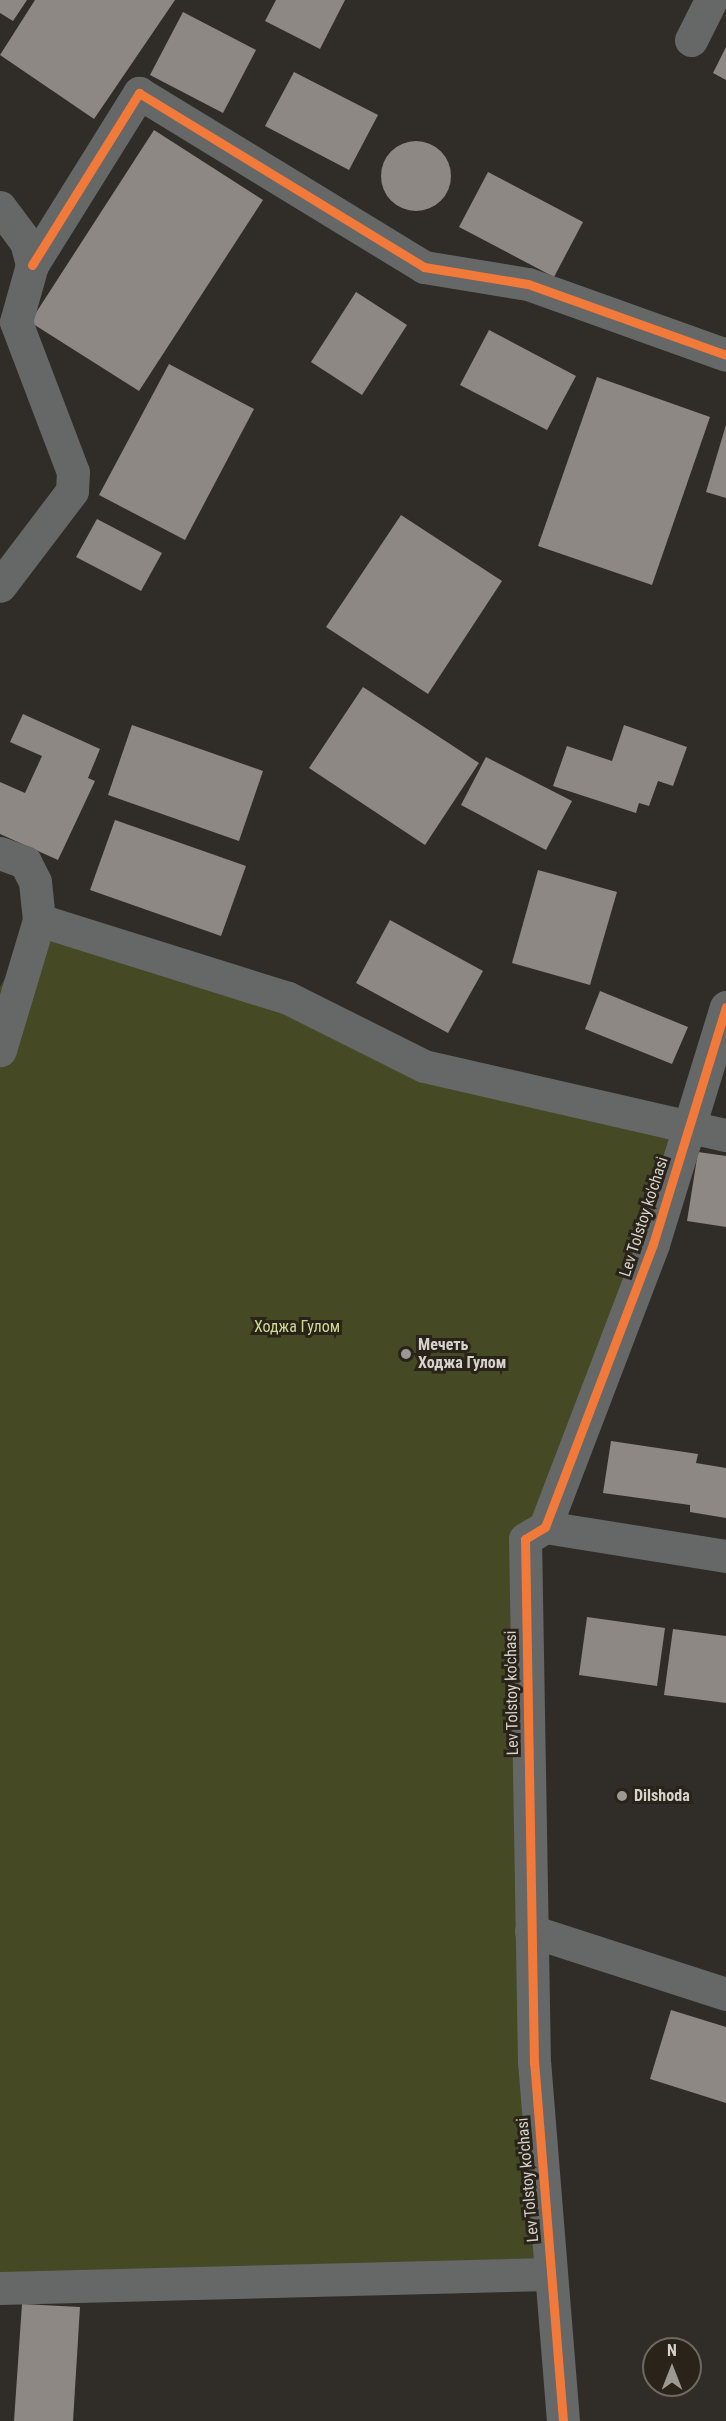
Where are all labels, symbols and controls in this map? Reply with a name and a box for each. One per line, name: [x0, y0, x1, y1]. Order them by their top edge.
street label: Lev Tolstoy ko'chasi: [616, 1155, 672, 1279]
park label: Ходжа Гулом: [254, 1317, 340, 1337]
place label: Мечеть Ходжа Гулом: [418, 1335, 506, 1373]
marker: Мечеть Ходжа Гулом: [399, 1347, 413, 1361]
street label: Lev Tolstoy ko'chasi: [501, 1630, 523, 1756]
place label: Dilshoda: [634, 1786, 690, 1806]
marker: Dilshoda: [615, 1789, 629, 1803]
street label: Lev Tolstoy ko'chasi: [513, 2117, 543, 2243]
north arrow: [642, 2337, 702, 2397]
text: N: [667, 2341, 677, 2360]

